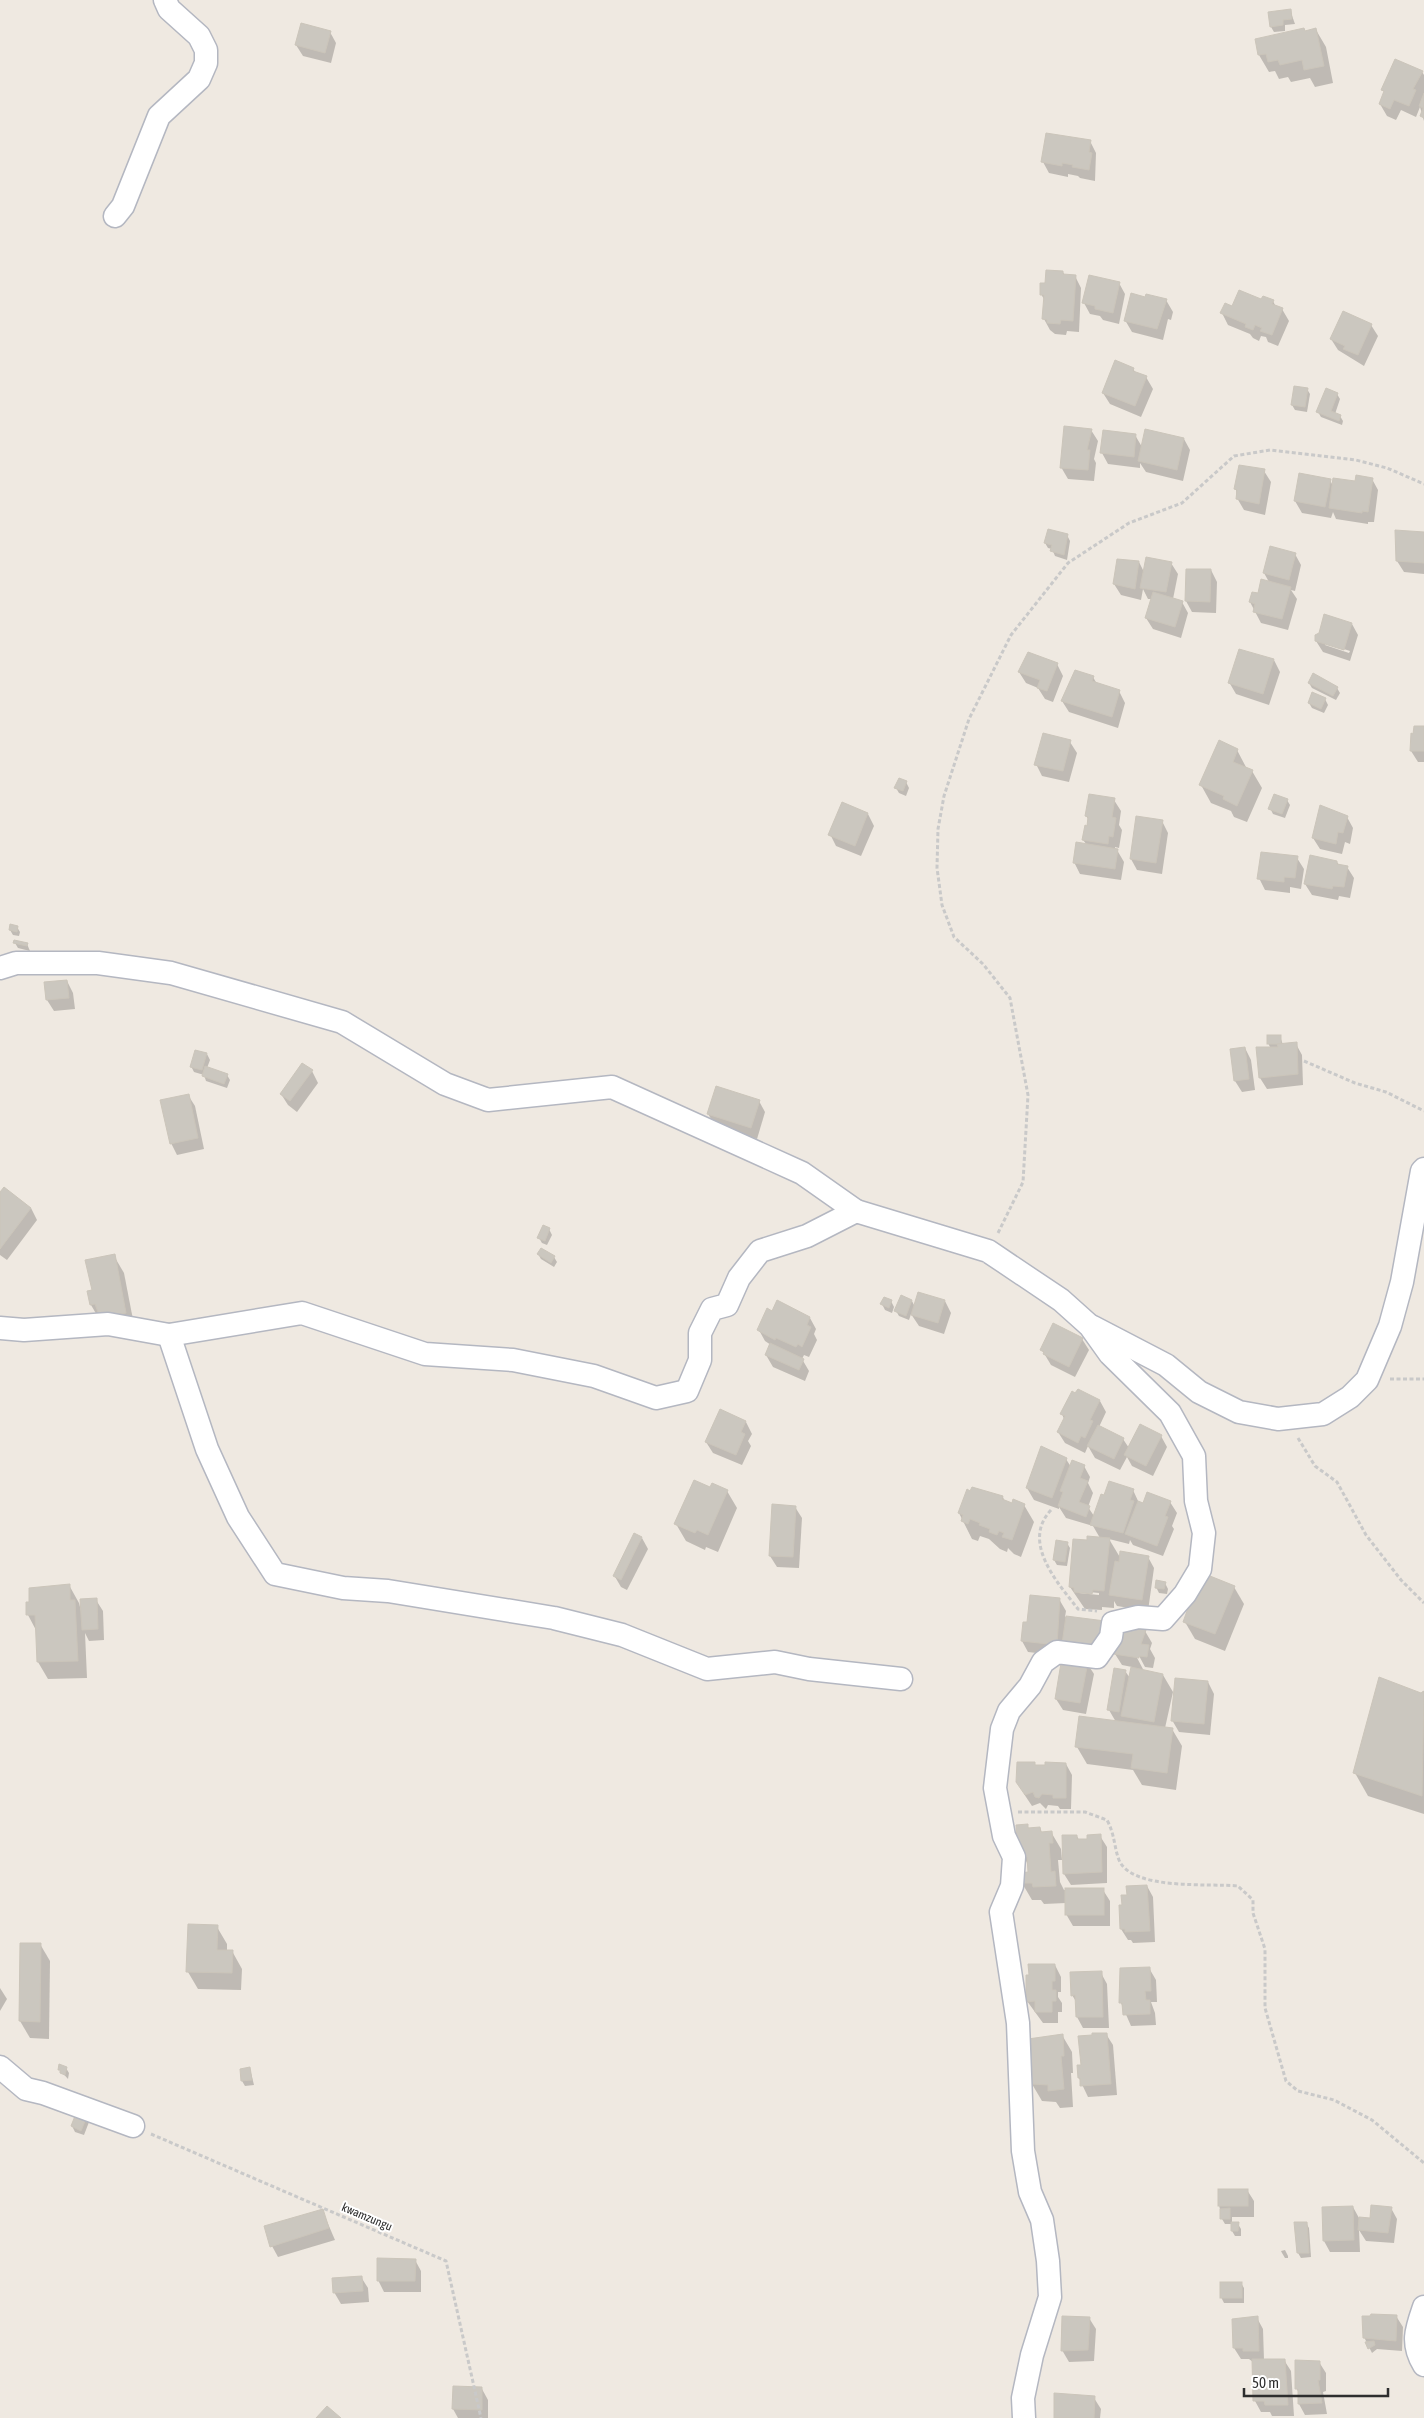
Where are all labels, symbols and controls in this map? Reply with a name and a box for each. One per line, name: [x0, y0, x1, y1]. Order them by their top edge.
street label: kwamzungu: [340, 2200, 395, 2234]
scale bar: [1244, 2366, 1388, 2398]
text: 50 m: [1252, 2374, 1279, 2391]

